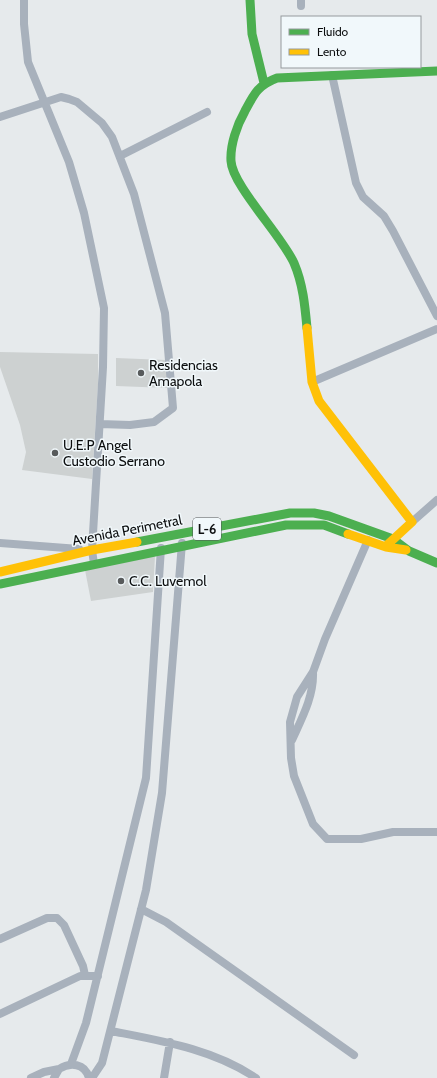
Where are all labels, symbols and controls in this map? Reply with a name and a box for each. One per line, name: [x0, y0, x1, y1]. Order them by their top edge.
legend: [281, 16, 421, 68]
text: Fluido: [317, 24, 349, 39]
text: Lento: [317, 44, 347, 59]
place label: Residencias Amapola: [149, 356, 218, 390]
marker: Residencias Amapola: [136, 368, 146, 378]
place label: U.E.P Angel Custodio Serrano: [63, 436, 165, 470]
marker: U.E.P Angel Custodio Serrano: [50, 448, 60, 458]
street label: Avenida Perimetral: [71, 510, 184, 549]
road number: L-6: [193, 518, 221, 540]
place label: C.C. Luvemol: [129, 572, 207, 590]
marker: C.C. Luvemol: [116, 576, 126, 586]

